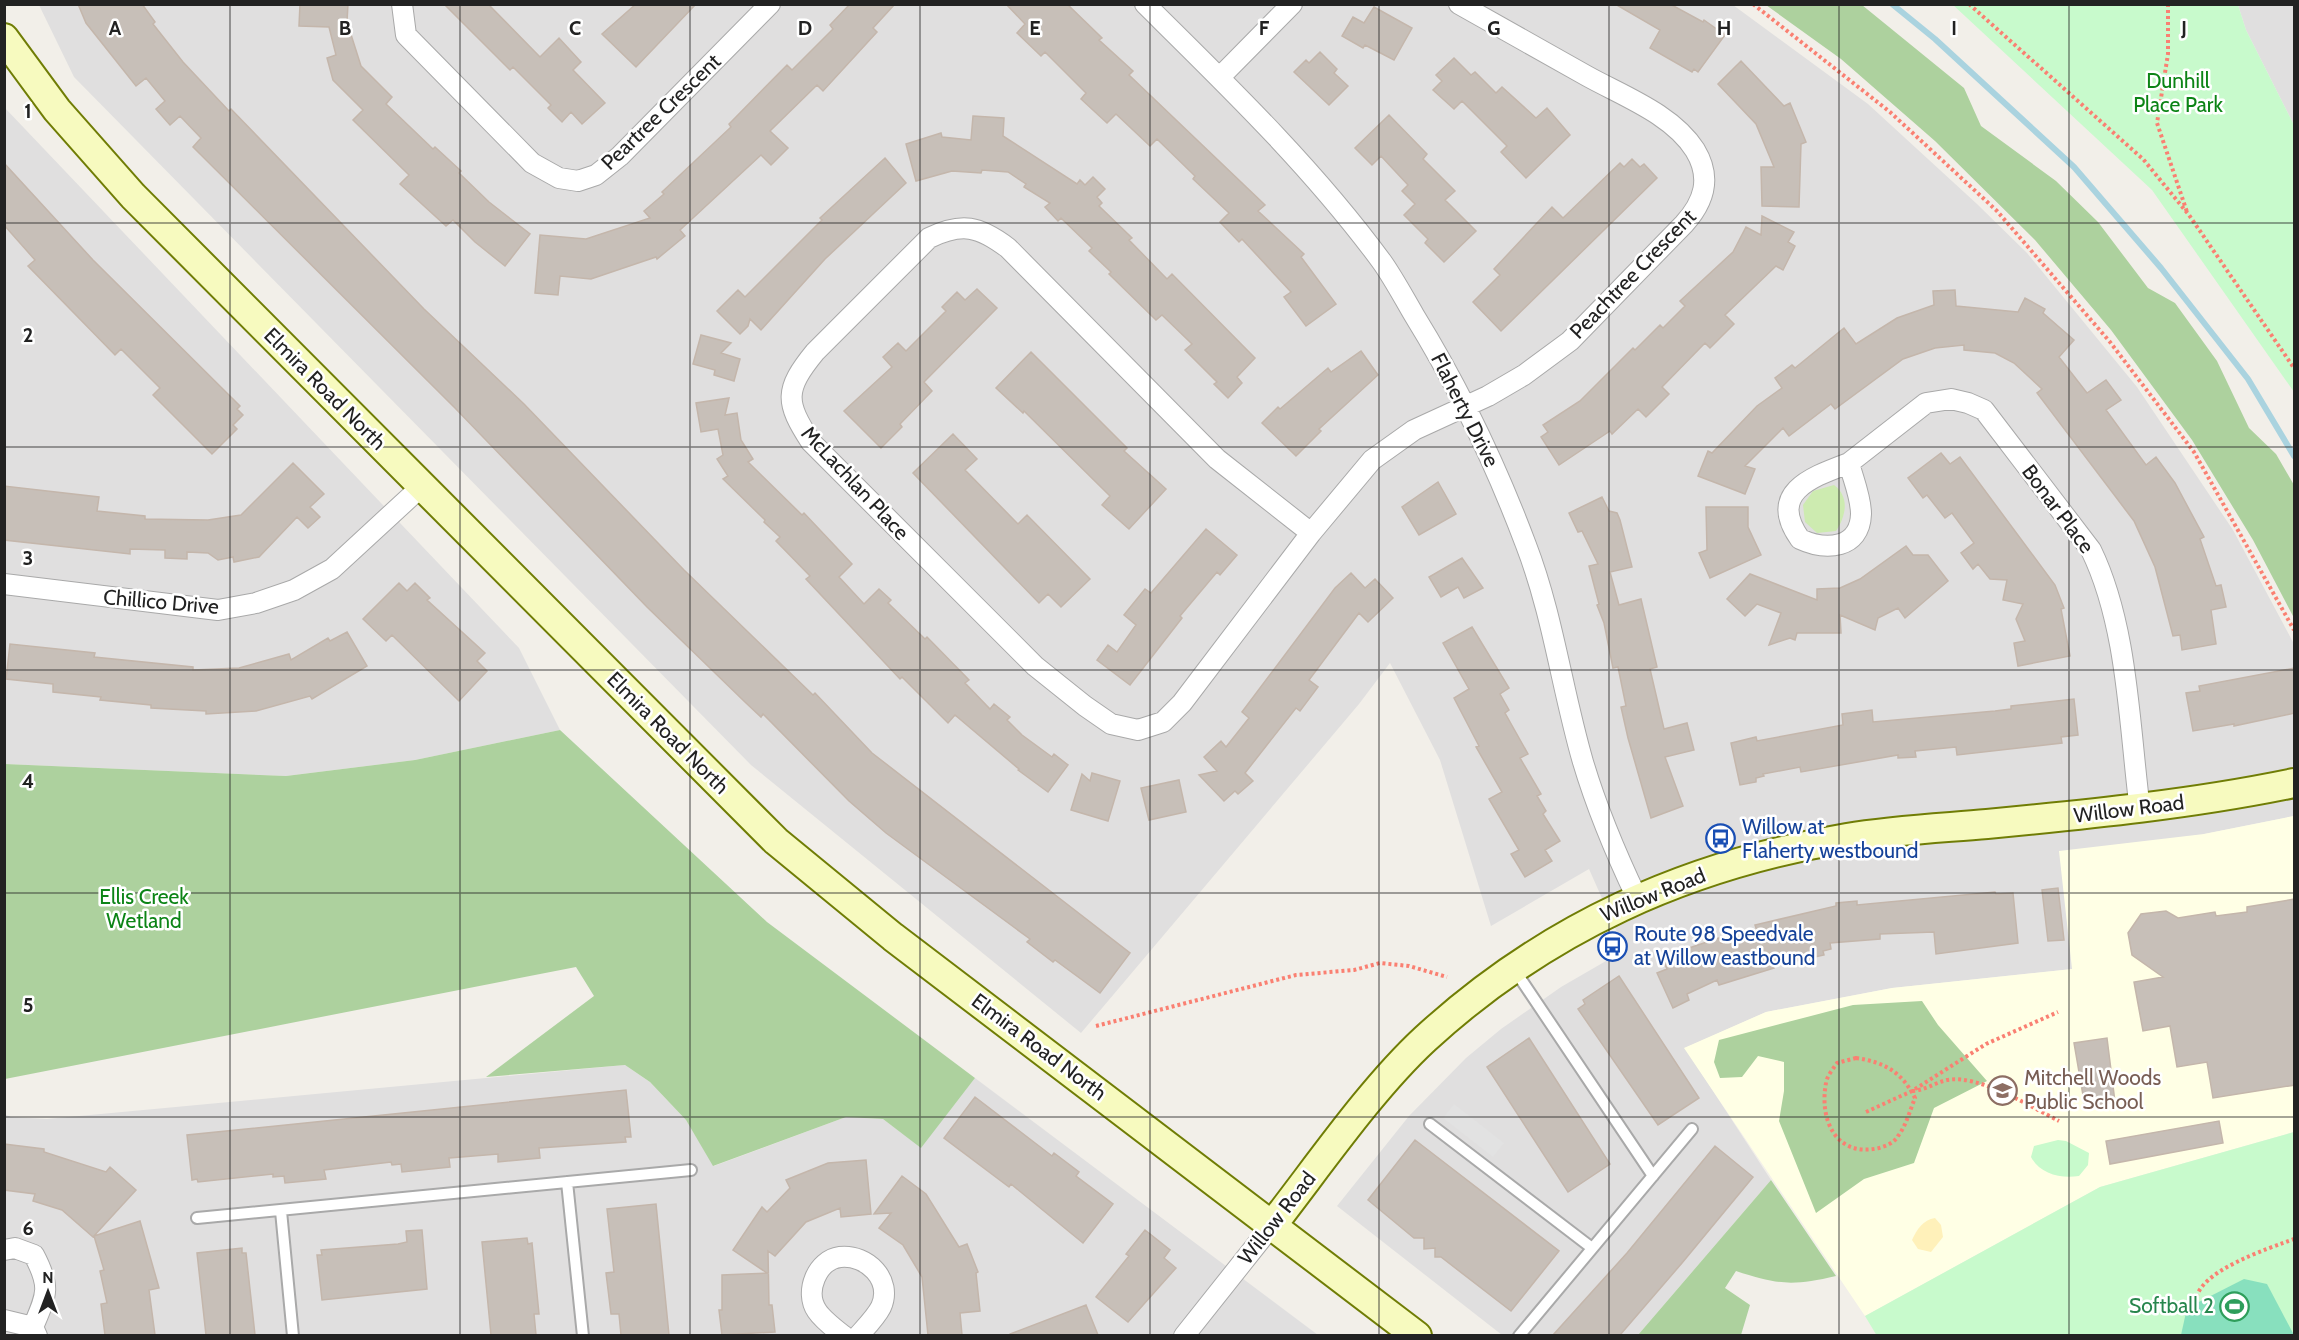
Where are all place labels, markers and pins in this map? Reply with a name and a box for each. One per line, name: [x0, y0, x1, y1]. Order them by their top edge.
place label: Willow at Flaherty westbound: [1742, 814, 1918, 863]
bus stop icon: Willow at Flaherty westbound: [1705, 823, 1737, 855]
place label: Route 98 Speedvale at Willow eastbound: [1634, 921, 1815, 970]
bus stop icon: Route 98 Speedvale at Willow eastbound: [1597, 930, 1629, 962]
place label: Mitchell Woods Public School: [2024, 1065, 2161, 1114]
school or university icon: Mitchell Woods Public School: [1987, 1074, 2019, 1106]
sports icon: Softball 2: [2219, 1290, 2251, 1322]
place label: Softball 2: [2129, 1293, 2214, 1318]

